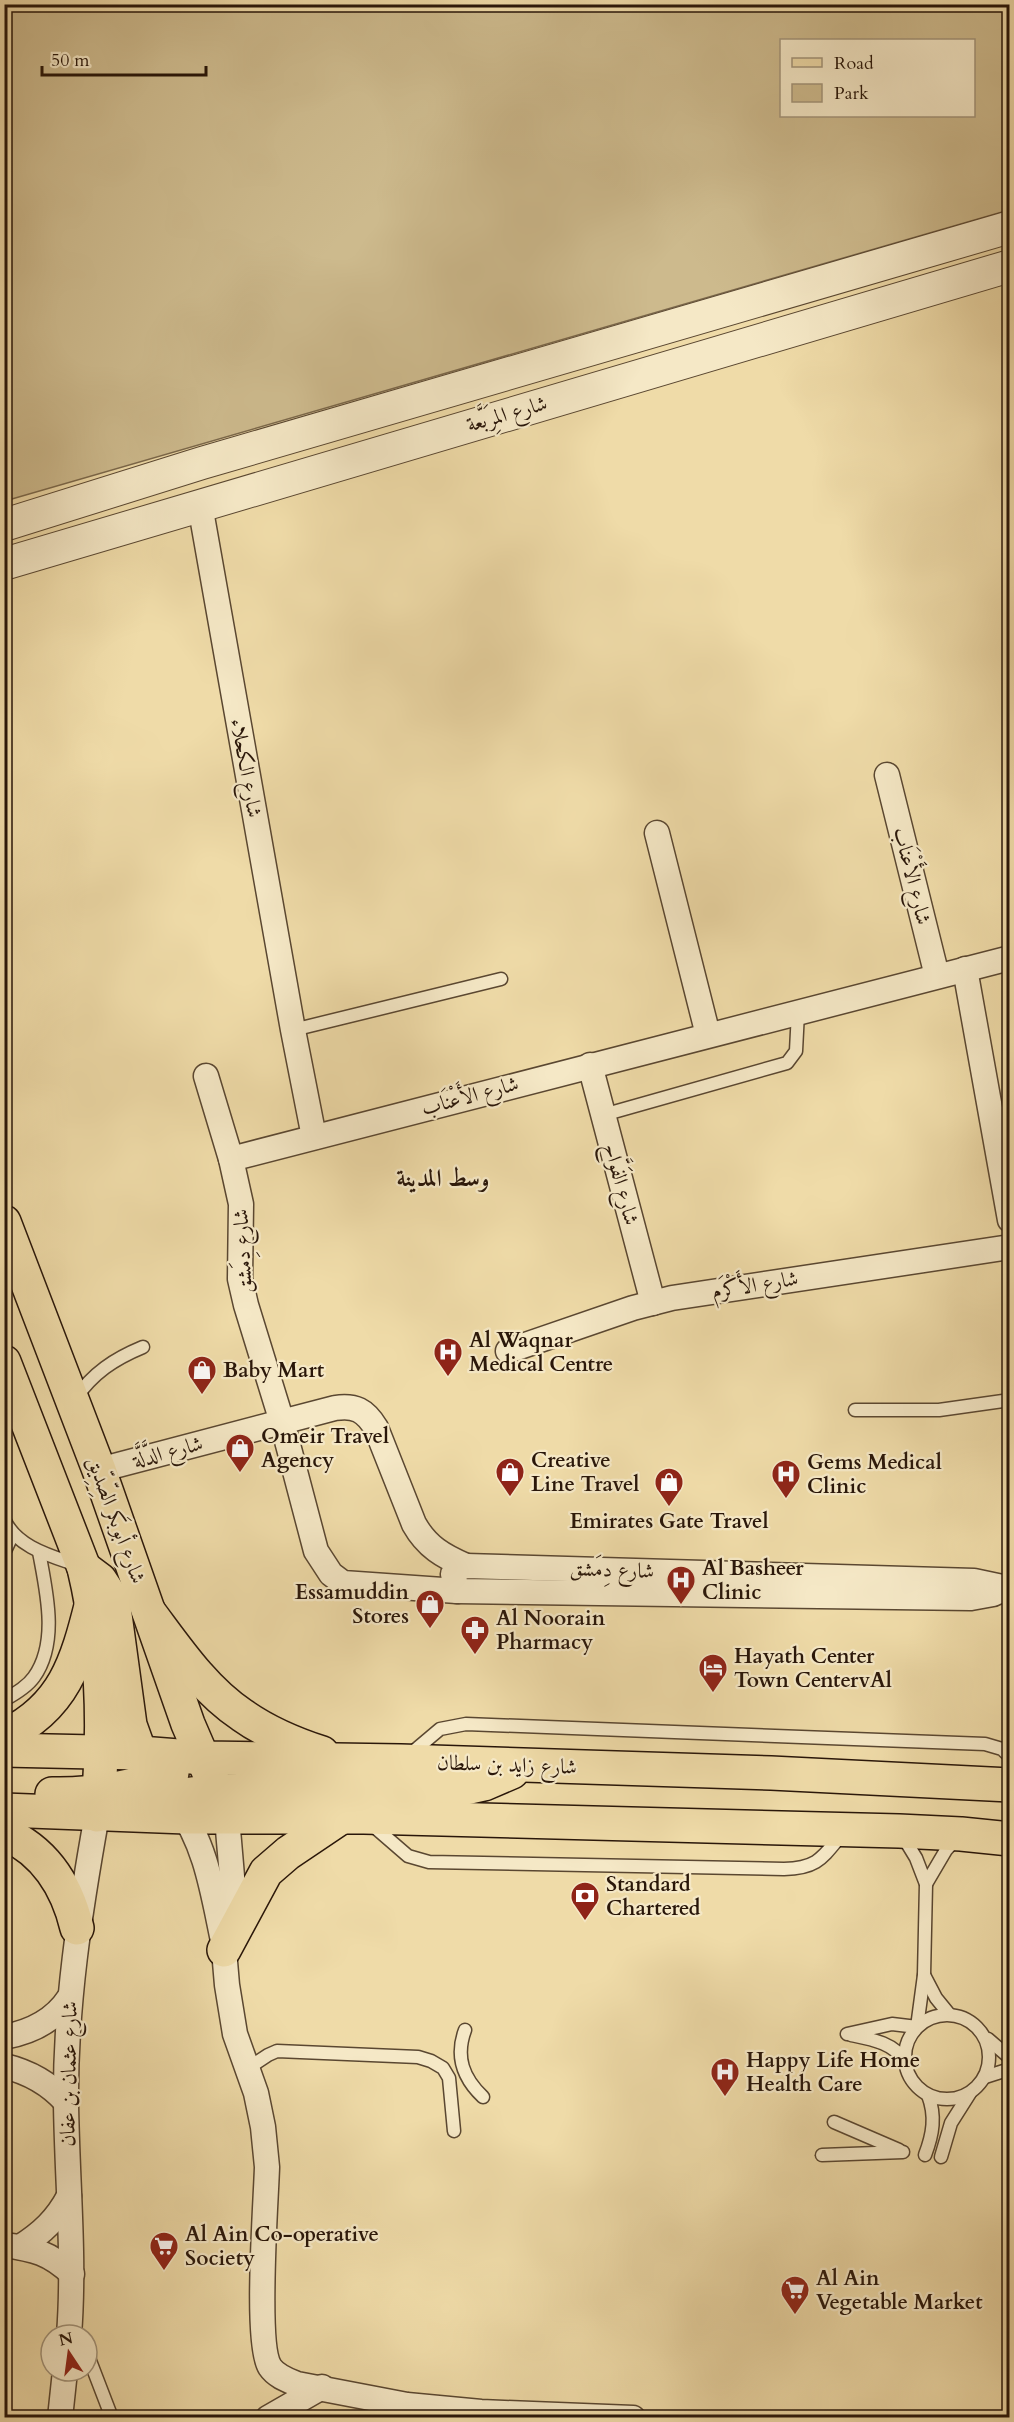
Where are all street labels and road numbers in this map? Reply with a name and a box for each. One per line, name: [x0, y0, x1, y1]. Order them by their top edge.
street label: شارع المِرَبَّعة: [462, 385, 552, 442]
street label: شارع الكحلاء: [220, 716, 269, 820]
street label: شارع الأَعْنَاب: [883, 823, 941, 929]
street label: شارع الأَعْنَاب: [417, 1066, 523, 1126]
street label: شارع الفَوَّاح: [592, 1139, 650, 1229]
street label: شارع دِمَشق: [225, 1208, 263, 1294]
street label: شارع الأَكْرَم: [709, 1260, 801, 1309]
street label: شارع الدَّلَّة: [128, 1425, 207, 1478]
street label: شارع أبوبَكر الصِّدِّيق: [77, 1452, 153, 1589]
street label: شارع دِمَشق: [569, 1553, 655, 1589]
street label: شارع زايد بن سلطان: [436, 1748, 578, 1785]
street label: شارع عثمان بن عفان: [53, 2001, 88, 2147]

